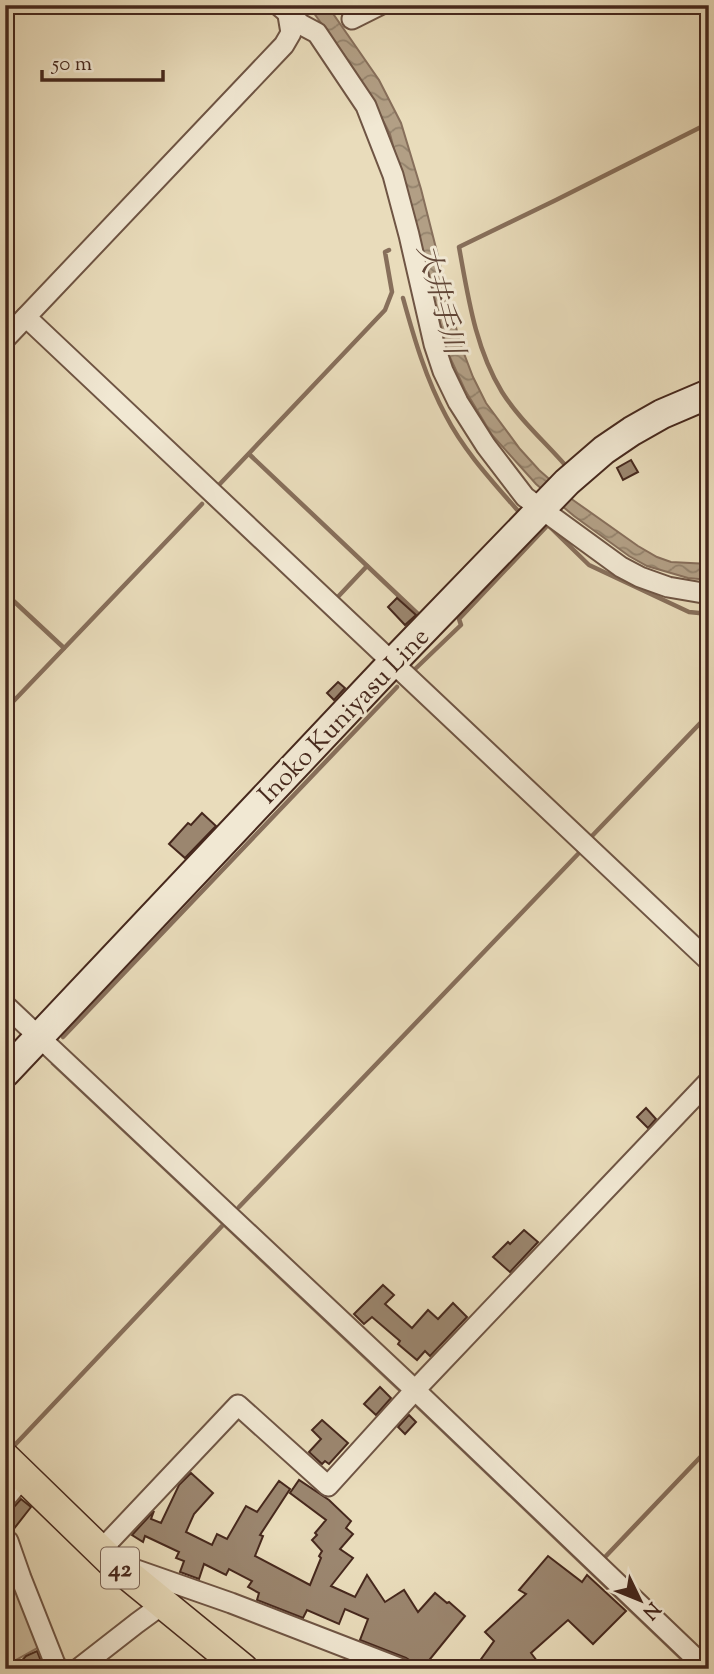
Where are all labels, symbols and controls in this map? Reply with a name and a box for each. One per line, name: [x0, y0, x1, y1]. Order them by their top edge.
scale bar: [42, 38, 163, 82]
text: 50 m: [51, 50, 92, 80]
water label: 大井手川: [405, 241, 474, 362]
street label: Inoko Kuniyasu Line: [251, 620, 439, 813]
road number: 42: [101, 1548, 139, 1588]
north arrow: [606, 1566, 676, 1636]
text: N: [636, 1595, 666, 1625]

